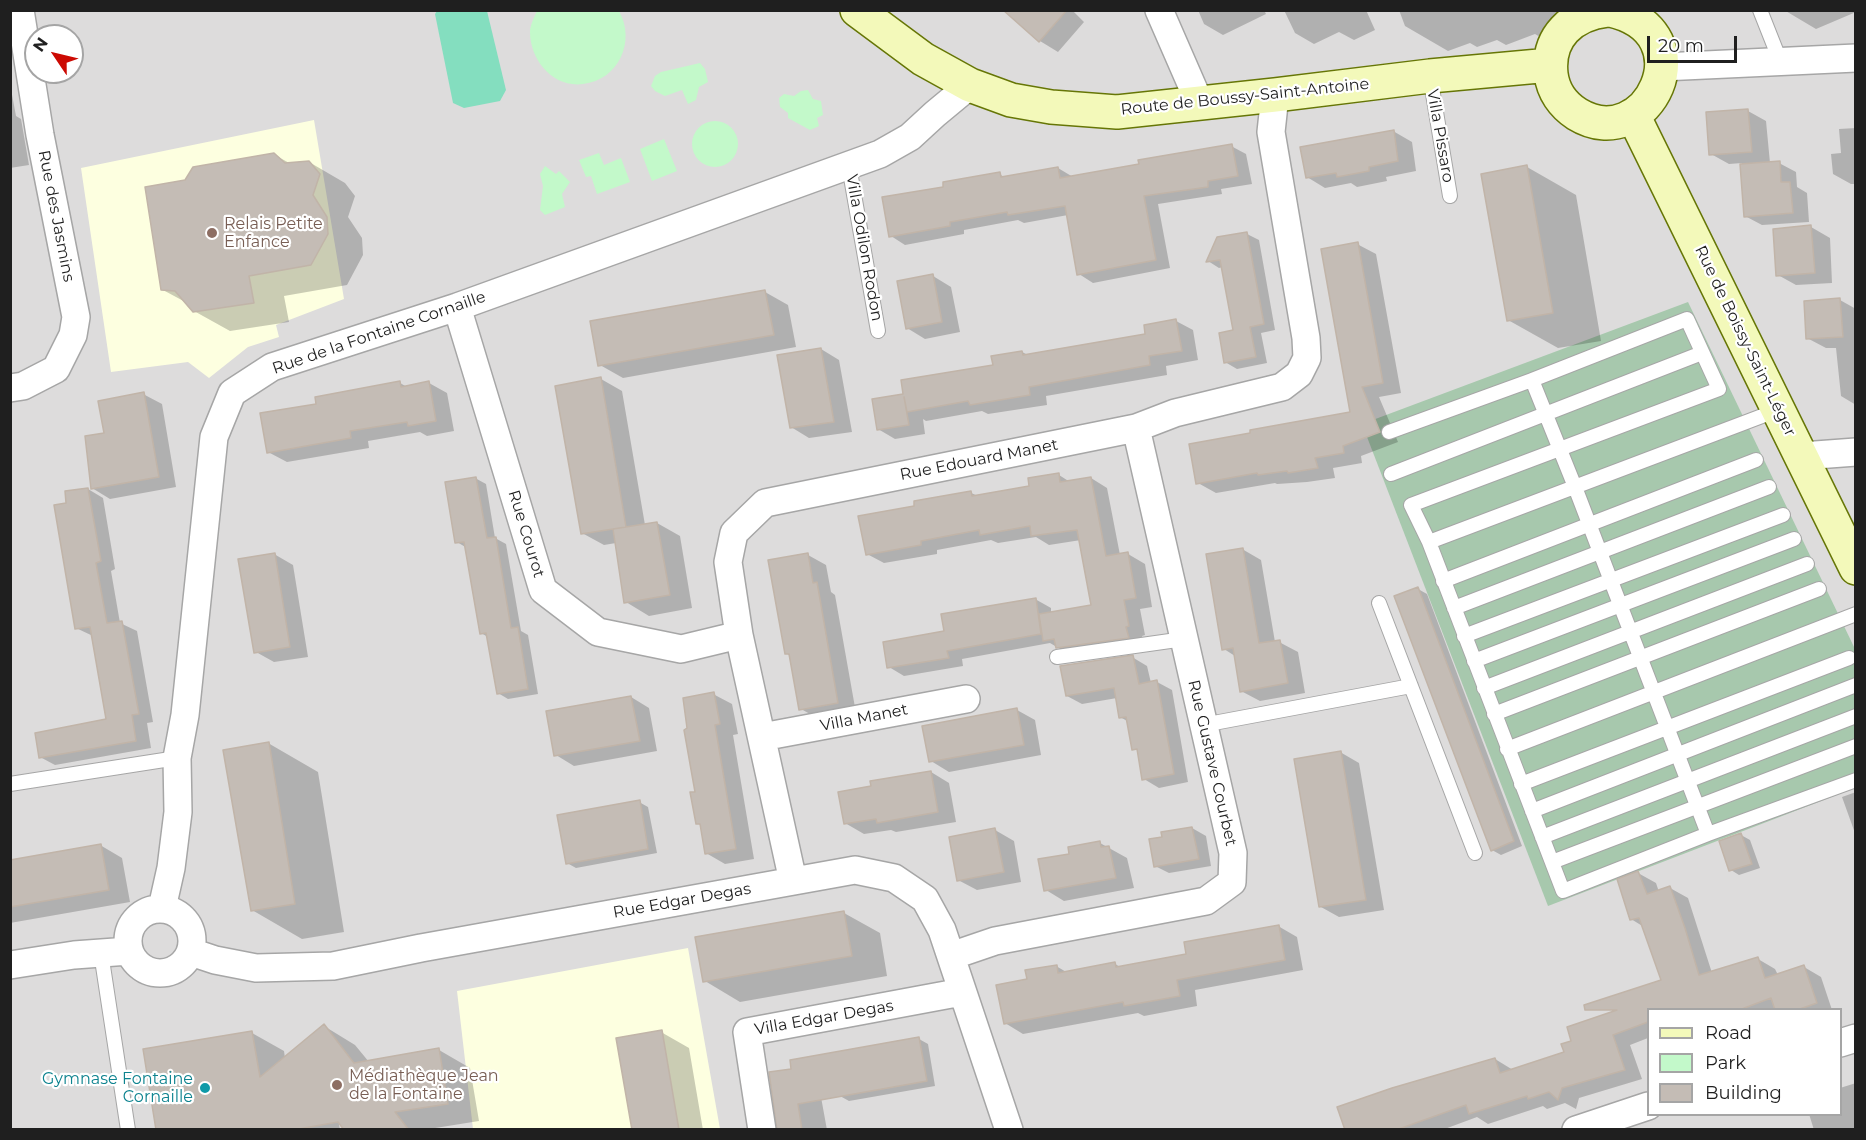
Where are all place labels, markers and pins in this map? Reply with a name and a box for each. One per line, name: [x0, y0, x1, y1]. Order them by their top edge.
place label: Relais Petite Enfance: [224, 214, 323, 252]
marker: Relais Petite Enfance: [205, 226, 219, 240]
place label: Médiathèque Jean de la Fontaine: [349, 1066, 499, 1104]
place label: Gymnase Fontaine Cornaille: [42, 1069, 193, 1107]
marker: Médiathèque Jean de la Fontaine: [330, 1078, 344, 1092]
marker: Gymnase Fontaine Cornaille: [198, 1081, 212, 1095]

